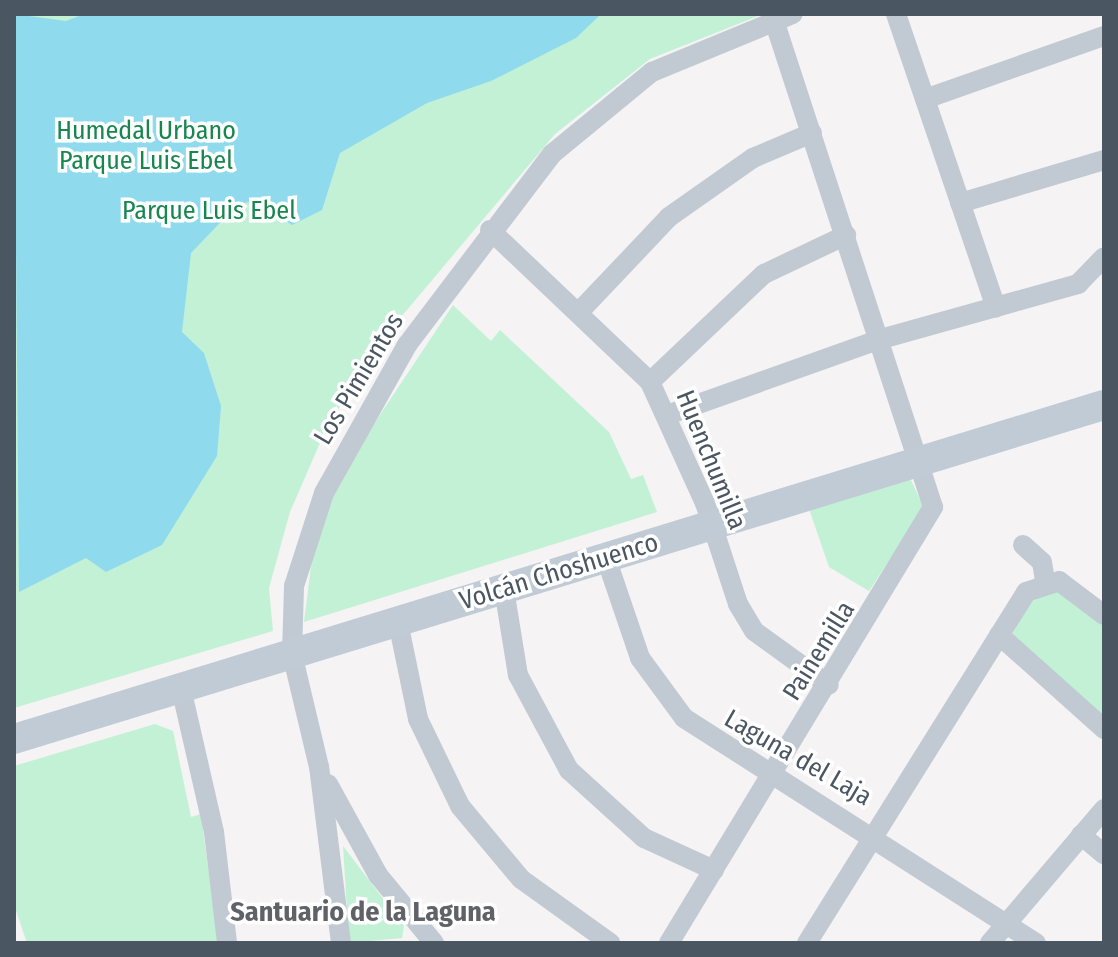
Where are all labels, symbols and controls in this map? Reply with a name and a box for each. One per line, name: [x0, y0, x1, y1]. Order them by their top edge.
park label: Humedal Urbano Parque Luis Ebel: [56, 115, 236, 176]
park label: Parque Luis Ebel: [122, 195, 296, 227]
street label: Los Pimientos: [308, 308, 410, 450]
street label: Huenchumilla: [669, 386, 753, 534]
street label: Volcán Choshuenco: [456, 527, 662, 617]
street label: Painemilla: [776, 596, 862, 706]
street label: Laguna del Laja: [719, 703, 877, 813]
district label: Santuario de la Laguna: [230, 895, 496, 929]

